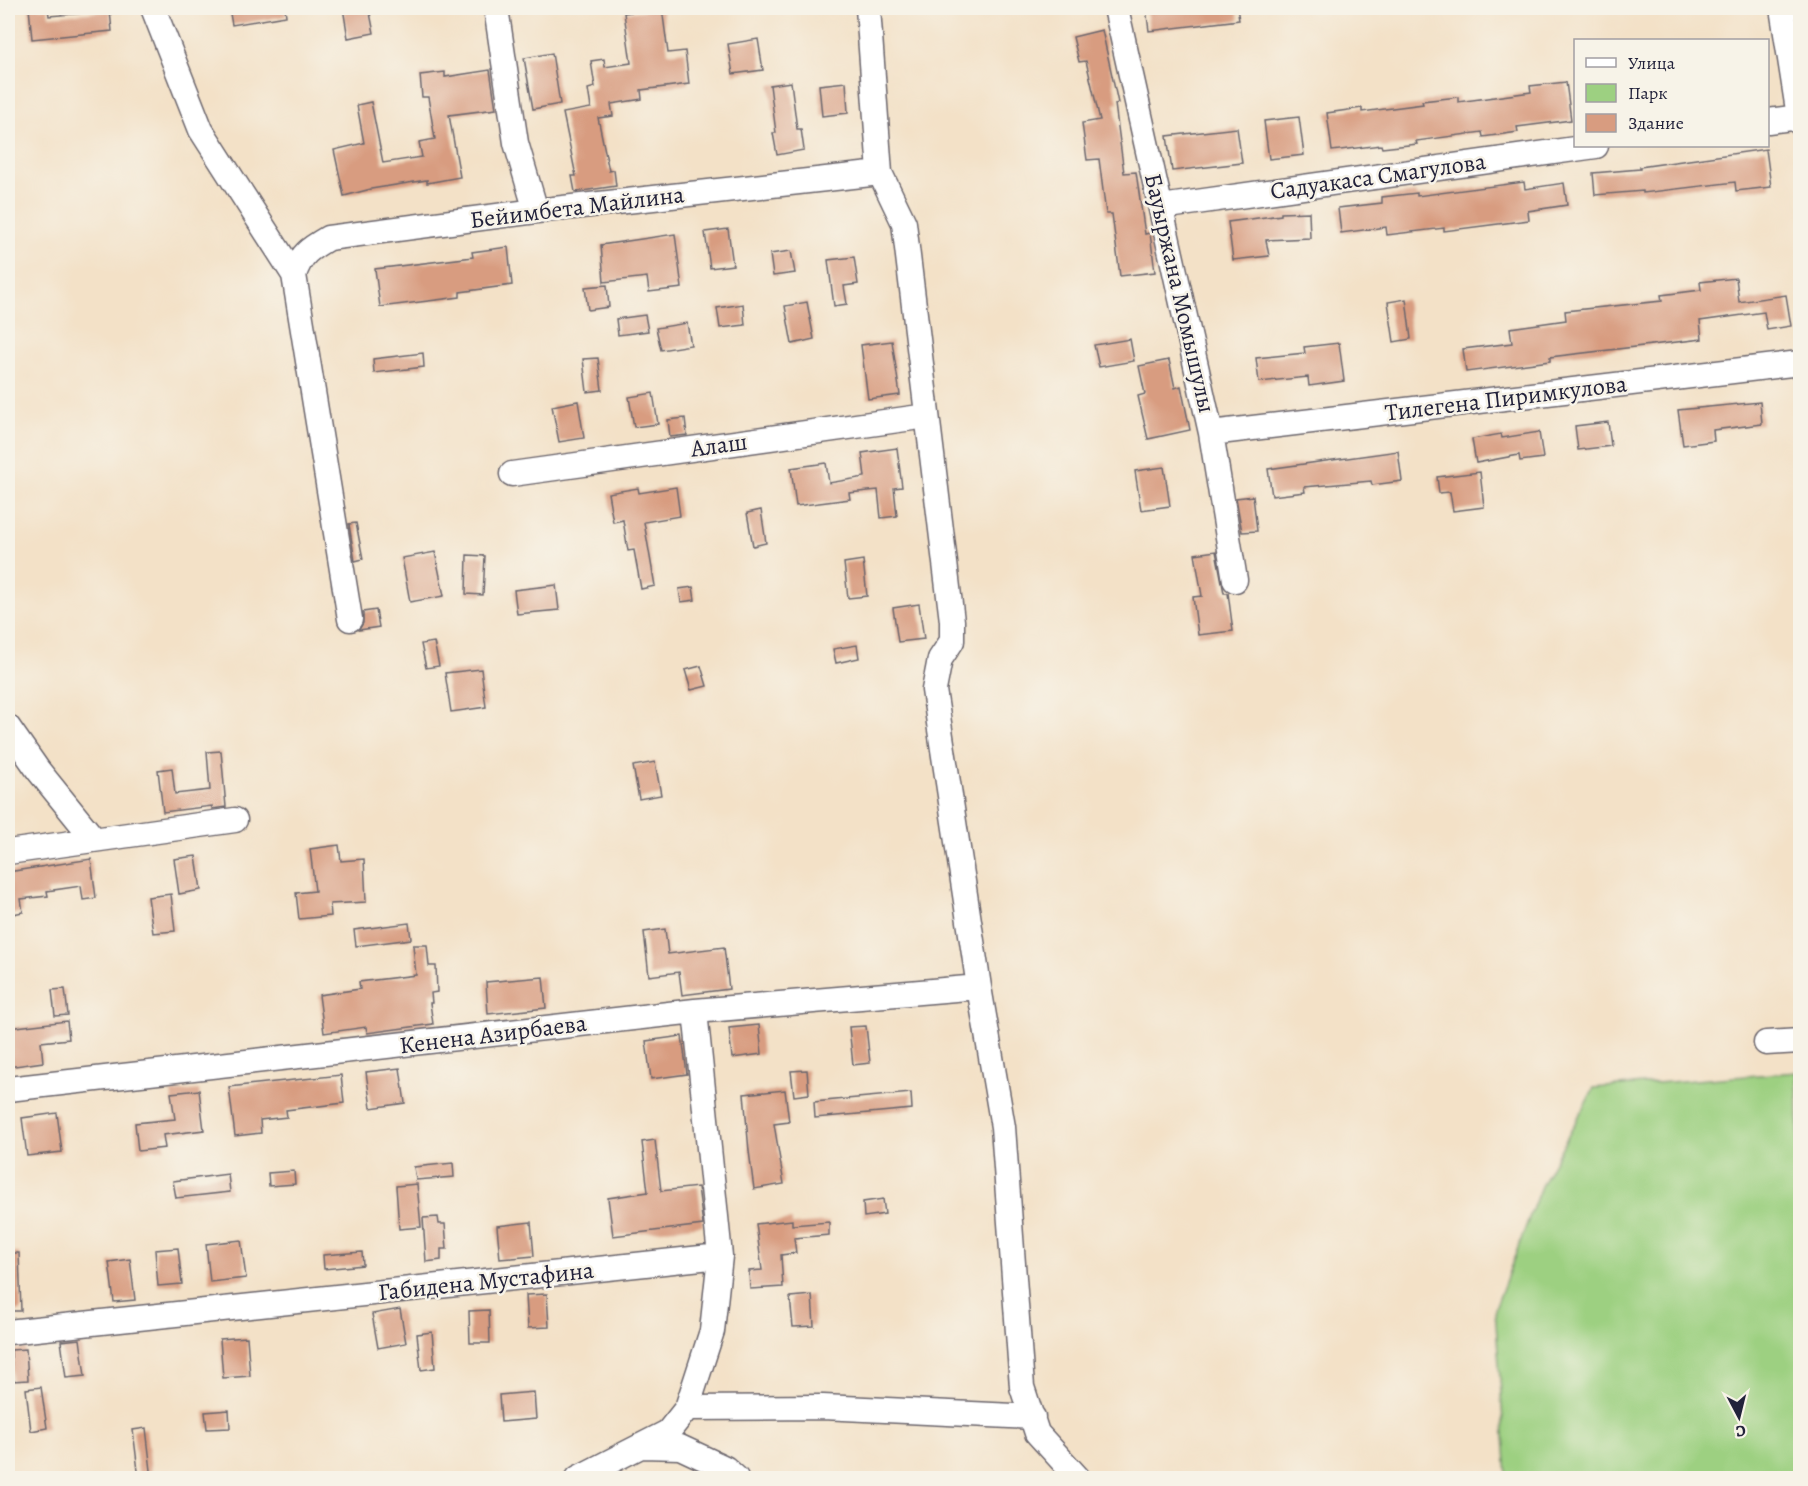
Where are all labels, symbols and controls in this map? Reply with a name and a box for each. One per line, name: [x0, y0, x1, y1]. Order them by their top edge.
legend: [1574, 39, 1769, 147]
text: Улица: [1628, 51, 1676, 75]
text: Парк: [1628, 81, 1668, 105]
text: Здание: [1628, 111, 1684, 135]
street label: Садуакаса Смагулова: [1268, 145, 1488, 207]
street label: Бауыржана Момышулы: [1137, 170, 1223, 416]
street label: Бейимбета Майлина: [468, 178, 686, 236]
street label: Тилегена Пиримкулова: [1383, 367, 1629, 429]
street label: Алаш: [688, 425, 749, 465]
street label: Кенена Азирбаева: [398, 1007, 588, 1061]
street label: Габидена Мустафина: [377, 1254, 595, 1308]
north arrow: [1709, 1387, 1769, 1447]
text: С: [1734, 1419, 1747, 1442]

